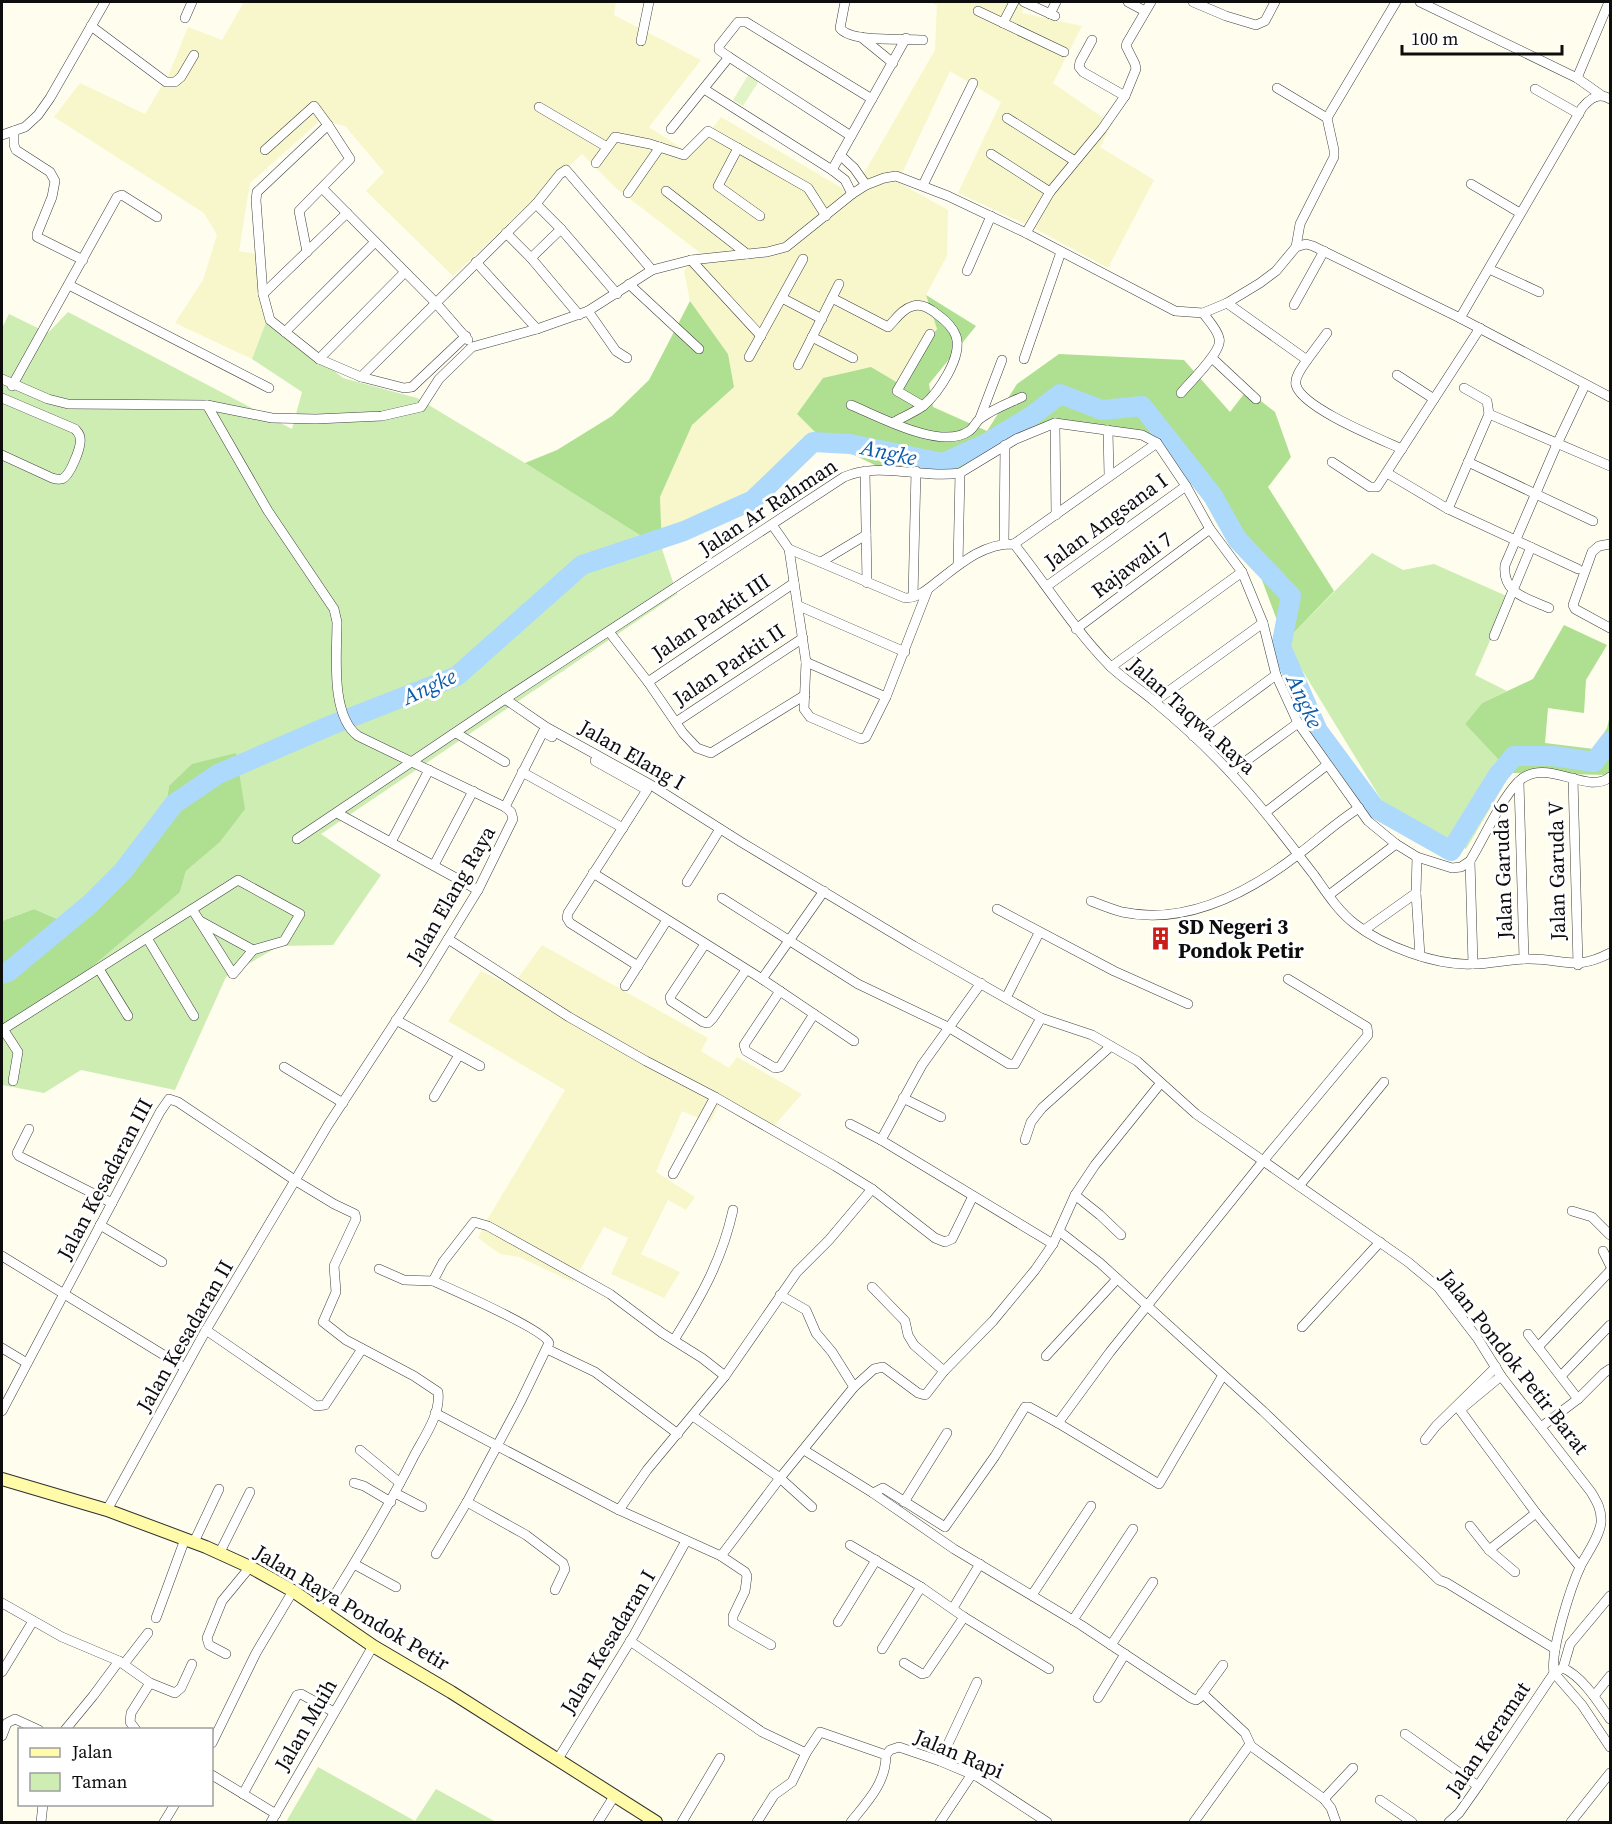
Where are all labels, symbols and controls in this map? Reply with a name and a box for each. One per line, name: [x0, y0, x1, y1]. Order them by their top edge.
scale bar: [1402, 18, 1562, 56]
text: 100 m: [1411, 26, 1458, 51]
water label: Angke: [856, 431, 920, 473]
street label: Jalan Ar Rahman: [692, 451, 843, 563]
street label: Jalan Angsana I: [1037, 466, 1173, 576]
street label: Rajawali 7: [1085, 525, 1178, 605]
street label: Jalan Parkit III: [647, 568, 775, 666]
street label: Jalan Parkit II: [669, 619, 789, 711]
street label: Jalan Taqwa Raya: [1121, 650, 1263, 781]
water label: Angke: [395, 660, 461, 712]
water label: Angke: [1279, 667, 1331, 733]
street label: Jalan Elang I: [573, 712, 691, 797]
street label: Jalan Garuda V: [1541, 801, 1572, 942]
street label: Jalan Garuda 6: [1486, 803, 1519, 940]
street label: Jalan Elang Raya: [399, 820, 502, 970]
place label: SD Negeri 3 Pondok Petir: [1178, 912, 1304, 965]
building icon: SD Negeri 3 Pondok Petir: [1147, 926, 1173, 952]
street label: Jalan Kesadaran III: [49, 1093, 159, 1265]
street label: Jalan Kesadaran II: [129, 1254, 240, 1418]
street label: Jalan Pondok Petir Barat: [1432, 1262, 1596, 1460]
street label: Jalan Raya Pondok Petir: [248, 1537, 455, 1677]
street label: Jalan Kesadaran I: [553, 1564, 662, 1720]
street label: Jalan Muih: [267, 1673, 344, 1777]
street label: Jalan Keramat: [1438, 1676, 1537, 1802]
street label: Jalan Rapi: [909, 1721, 1008, 1785]
legend: [18, 1728, 213, 1806]
text: Jalan: [71, 1739, 113, 1764]
text: Taman: [72, 1769, 127, 1794]

